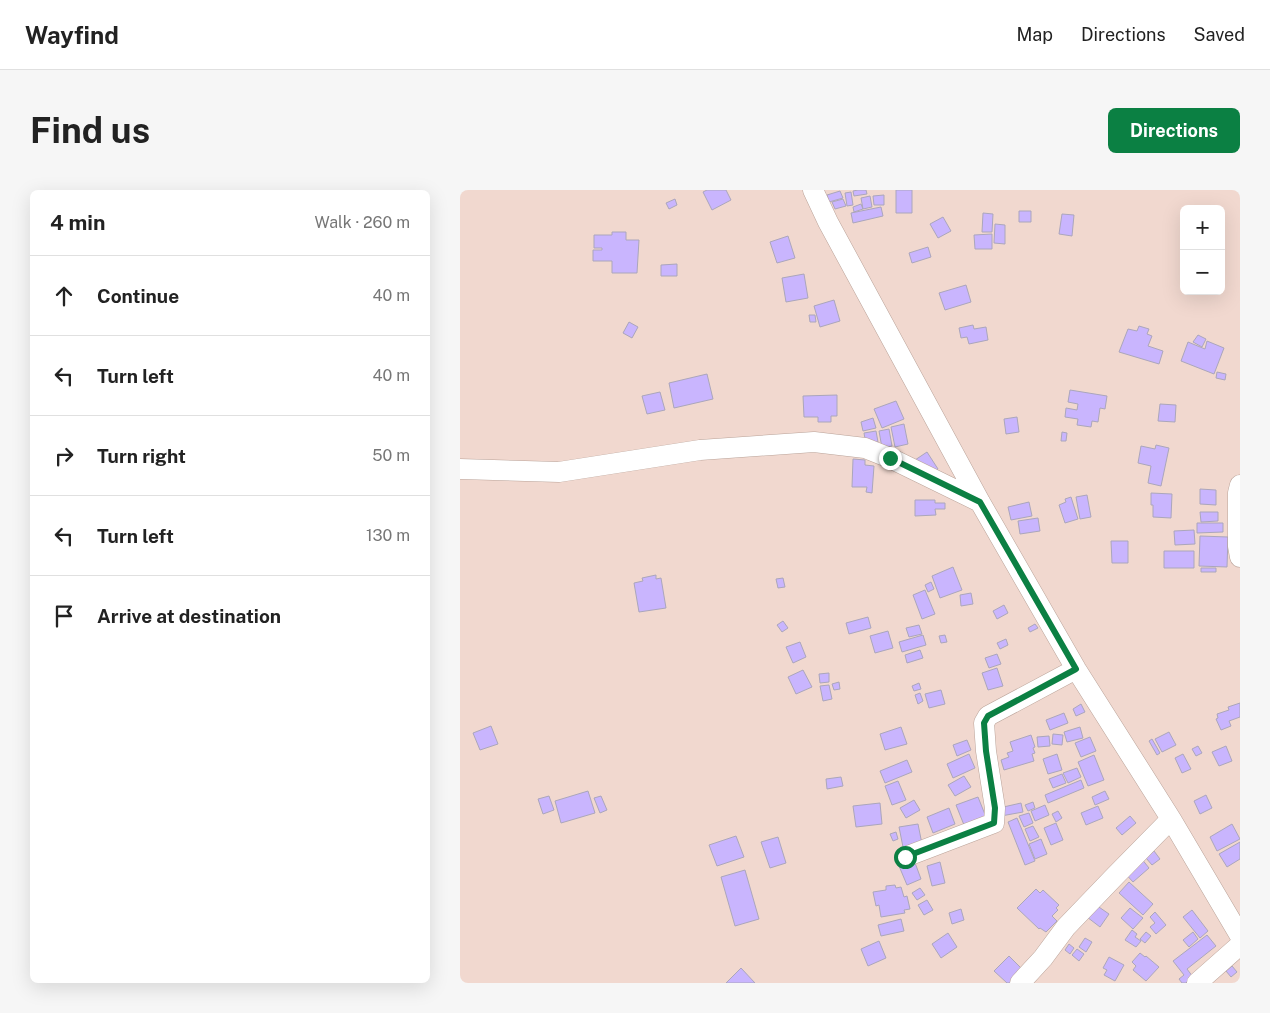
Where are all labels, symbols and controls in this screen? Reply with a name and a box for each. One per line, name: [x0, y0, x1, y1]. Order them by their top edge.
text: Wayfind: [25, 21, 119, 49]
text: Map: [1016, 24, 1053, 45]
text: Directions: [1081, 24, 1166, 45]
text: Saved: [1194, 24, 1245, 45]
button: Directions: [1108, 108, 1240, 153]
text: Find us: [30, 110, 150, 151]
map controls: [1180, 205, 1225, 295]
button: +: [1180, 205, 1225, 250]
text: 4 min: [50, 210, 105, 235]
text: Walk · 260 m: [315, 213, 410, 232]
button: −: [1180, 250, 1225, 295]
icon: ahead: [50, 282, 78, 310]
text: Continue: [97, 285, 179, 307]
text: 40 m: [372, 286, 410, 305]
icon: left: [50, 362, 78, 390]
text: Turn left: [97, 365, 174, 387]
text: 40 m: [372, 366, 410, 385]
icon: right: [50, 442, 78, 470]
text: Turn right: [97, 445, 186, 467]
text: 50 m: [372, 446, 410, 465]
route end: [879, 447, 902, 470]
icon: left: [50, 522, 78, 550]
text: Turn left: [97, 525, 174, 547]
text: 130 m: [366, 526, 410, 545]
icon: arrive: [50, 602, 78, 630]
text: Arrive at destination: [97, 605, 281, 627]
route start: [894, 846, 917, 869]

